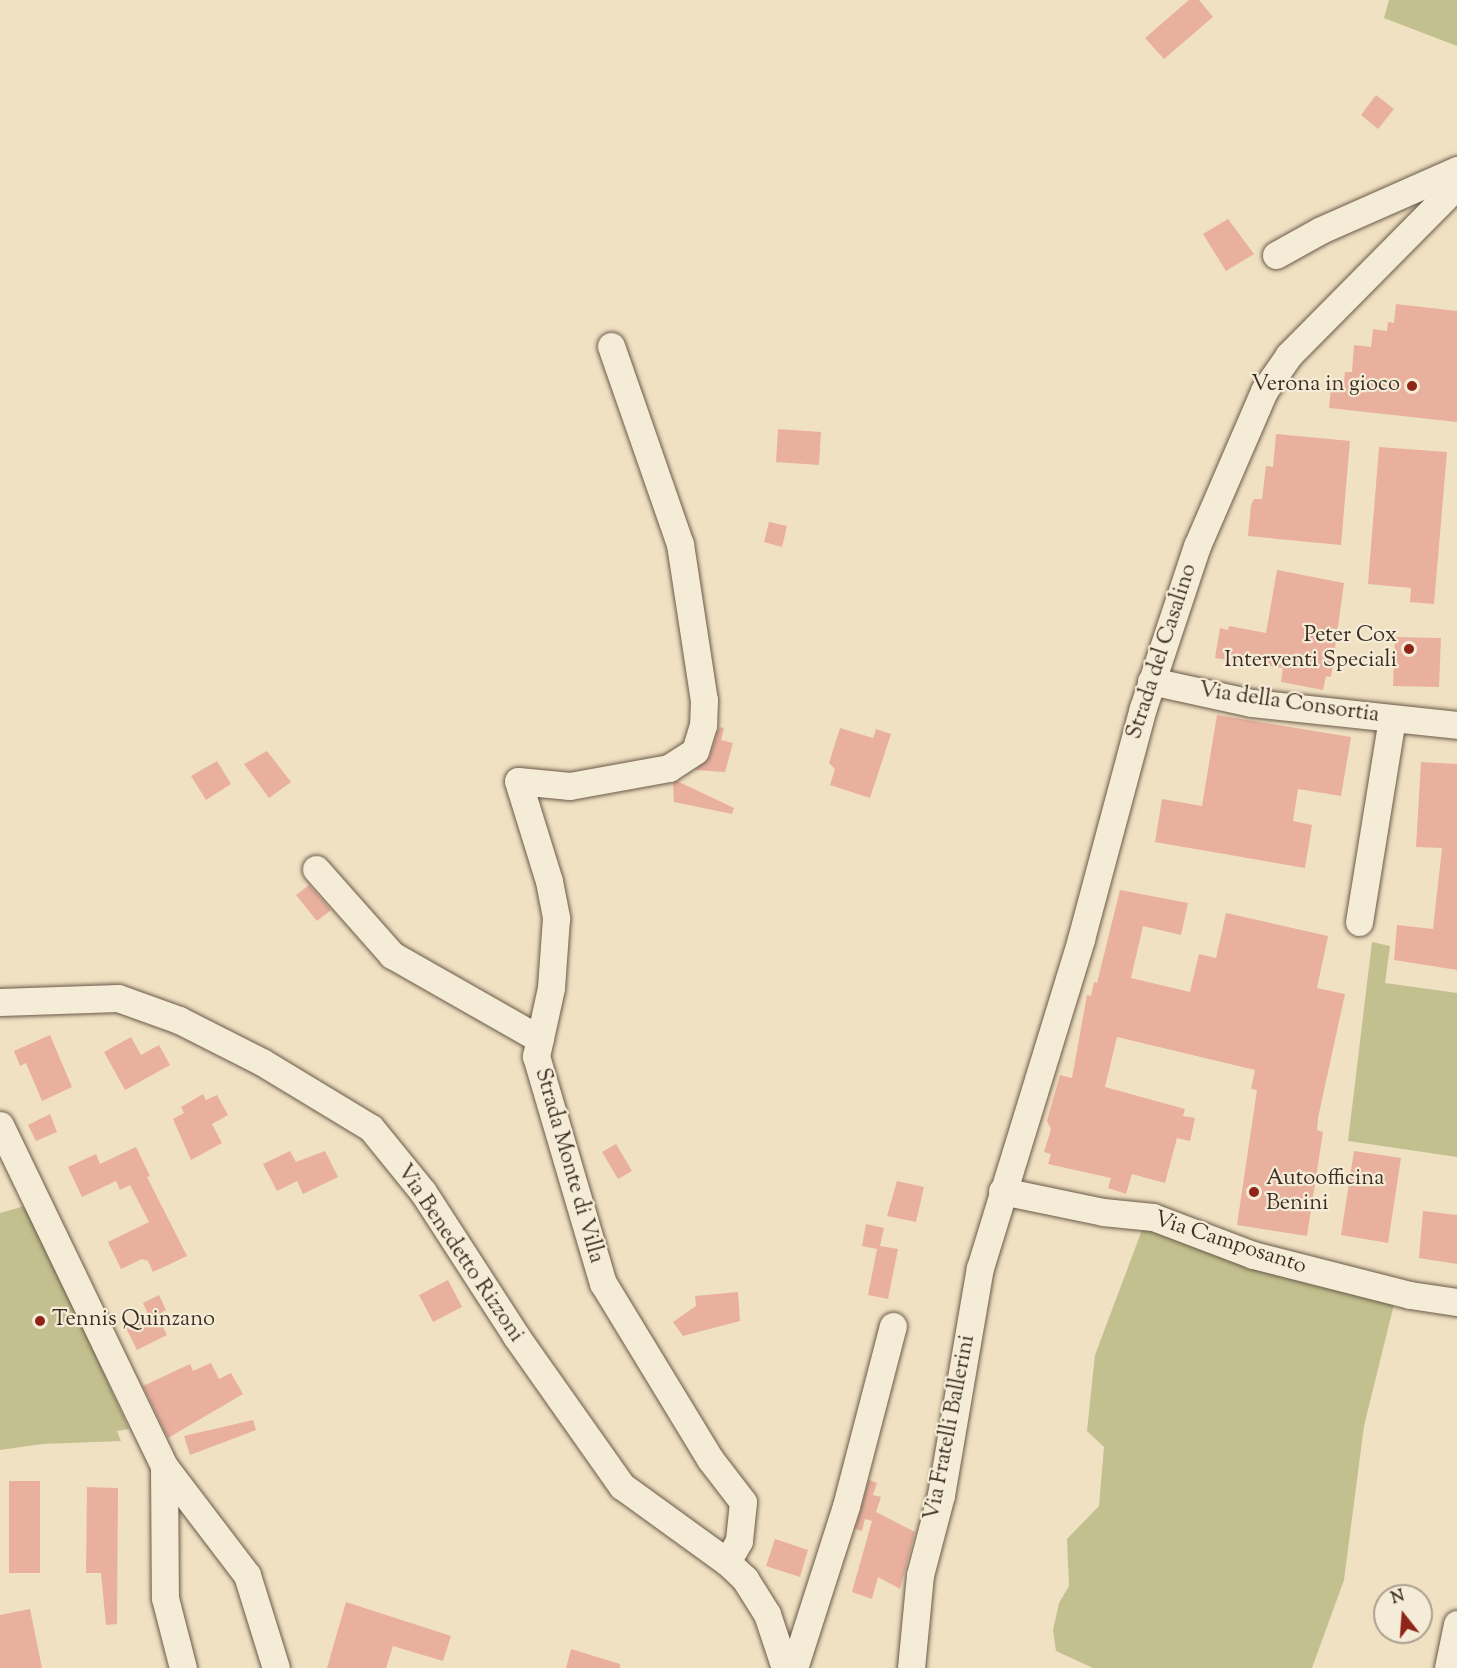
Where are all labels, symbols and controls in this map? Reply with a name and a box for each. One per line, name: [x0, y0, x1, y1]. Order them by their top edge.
place label: Verona in gioco: [1251, 373, 1400, 399]
marker: Verona in gioco: [1405, 379, 1419, 393]
street label: Strada del Casalino: [1122, 561, 1204, 743]
place label: Peter Cox Interventi Speciali: [1224, 623, 1397, 674]
marker: Peter Cox Interventi Speciali: [1402, 642, 1416, 656]
street label: Via della Consortia: [1197, 678, 1381, 730]
street label: Strada Monte di Villa: [528, 1065, 608, 1267]
street label: Via Benedetto Rizzoni: [390, 1160, 528, 1348]
place label: Autoofficina Benini: [1266, 1166, 1384, 1218]
marker: Autoofficina Benini: [1247, 1185, 1261, 1199]
street label: Via Camposanto: [1151, 1207, 1309, 1281]
place label: Tennis Quinzano: [52, 1308, 215, 1334]
marker: Tennis Quinzano: [33, 1314, 47, 1328]
street label: Via Fratelli Ballerini: [920, 1333, 982, 1523]
north arrow: [1373, 1584, 1433, 1644]
text: N: [1389, 1585, 1408, 1611]

